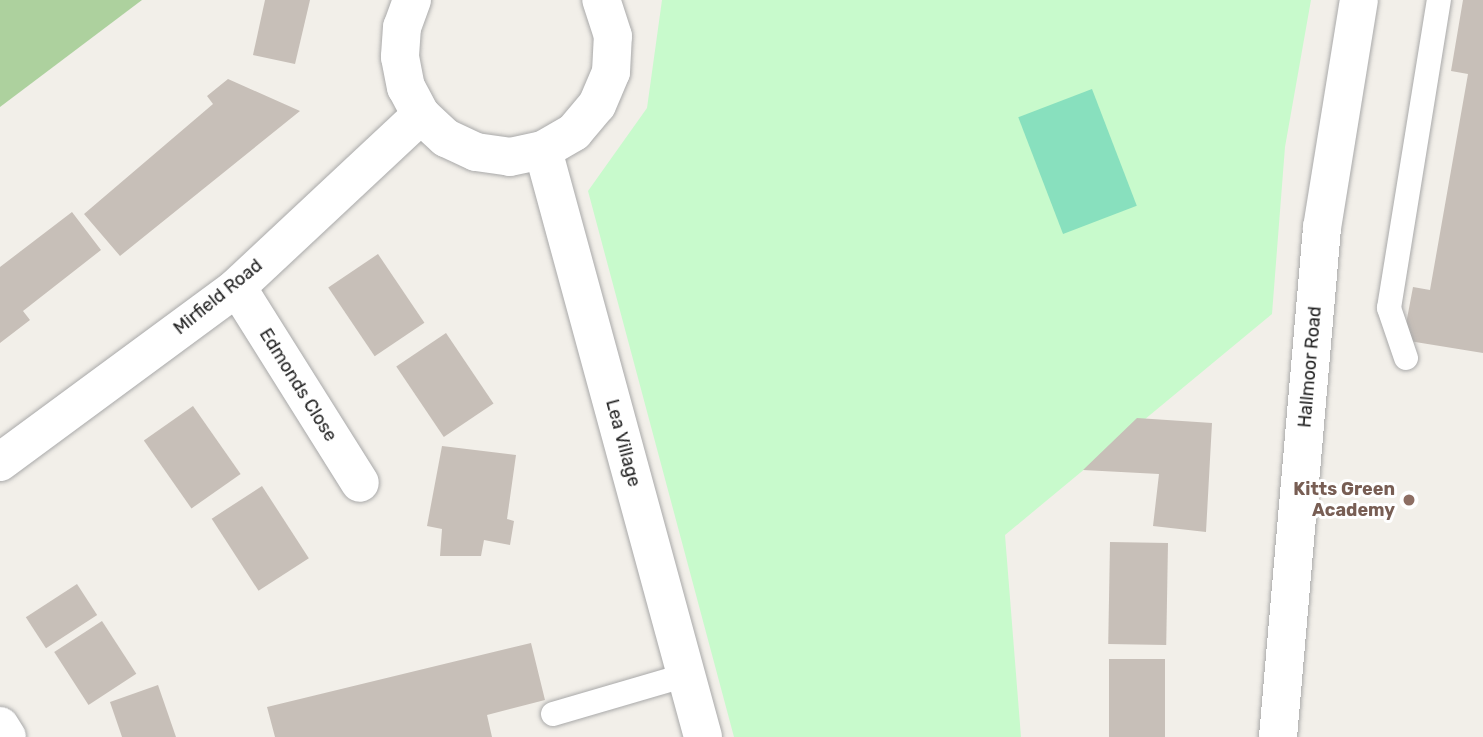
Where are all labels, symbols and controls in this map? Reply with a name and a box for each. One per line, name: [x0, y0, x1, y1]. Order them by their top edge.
street label: Mirfield Road: [169, 255, 267, 339]
street label: Hallmoor Road: [1294, 305, 1326, 429]
street label: Edmonds Close: [255, 325, 341, 445]
street label: Lea Village: [601, 397, 645, 489]
place label: Kitts Green Academy: [1293, 479, 1395, 522]
marker: Kitts Green Academy: [1401, 492, 1417, 508]

